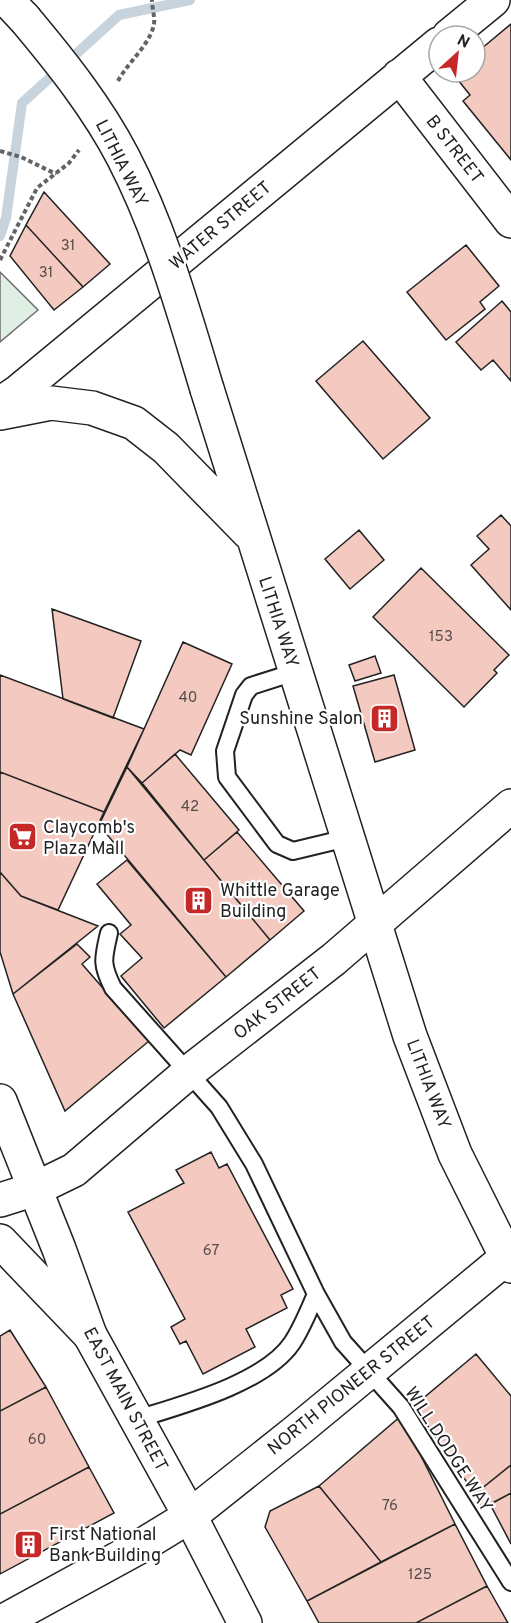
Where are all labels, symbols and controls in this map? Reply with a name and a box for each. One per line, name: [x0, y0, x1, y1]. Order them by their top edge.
north arrow: [427, 24, 487, 84]
text: N: [453, 31, 473, 54]
street label: B STREET: [420, 111, 488, 189]
street label: LITHIA WAY: [89, 116, 152, 211]
street label: WATER STREET: [165, 177, 277, 276]
house number: 31: [61, 237, 75, 256]
house number: 31: [39, 264, 53, 283]
street label: LITHIA WAY: [252, 574, 303, 671]
house number: 153: [429, 628, 453, 647]
house number: 40: [179, 689, 197, 708]
building icon: Sunshine Salon: [368, 702, 400, 734]
place label: Sunshine Salon: [239, 708, 363, 731]
house number: 42: [181, 798, 199, 817]
place label: Claycomb's Plaza Mall: [43, 817, 135, 861]
supermarket icon: Claycomb's Plaza Mall: [6, 821, 38, 853]
place label: Whittle Garage Building: [220, 880, 340, 924]
building icon: Whittle Garage Building: [183, 884, 215, 916]
street label: OAK STREET: [229, 963, 326, 1046]
street label: LITHIA WAY: [400, 1036, 455, 1133]
house number: 67: [203, 1242, 219, 1261]
street label: NORTH PIONEER STREET: [264, 1311, 440, 1461]
street label: EAST MAIN STREET: [77, 1324, 172, 1476]
street label: WILL DODGE WAY: [399, 1383, 497, 1517]
house number: 60: [28, 1431, 46, 1450]
house number: 76: [382, 1497, 398, 1516]
place label: First National Bank Building: [49, 1524, 161, 1568]
building icon: First National Bank Building: [12, 1528, 44, 1560]
house number: 125: [408, 1566, 432, 1585]

